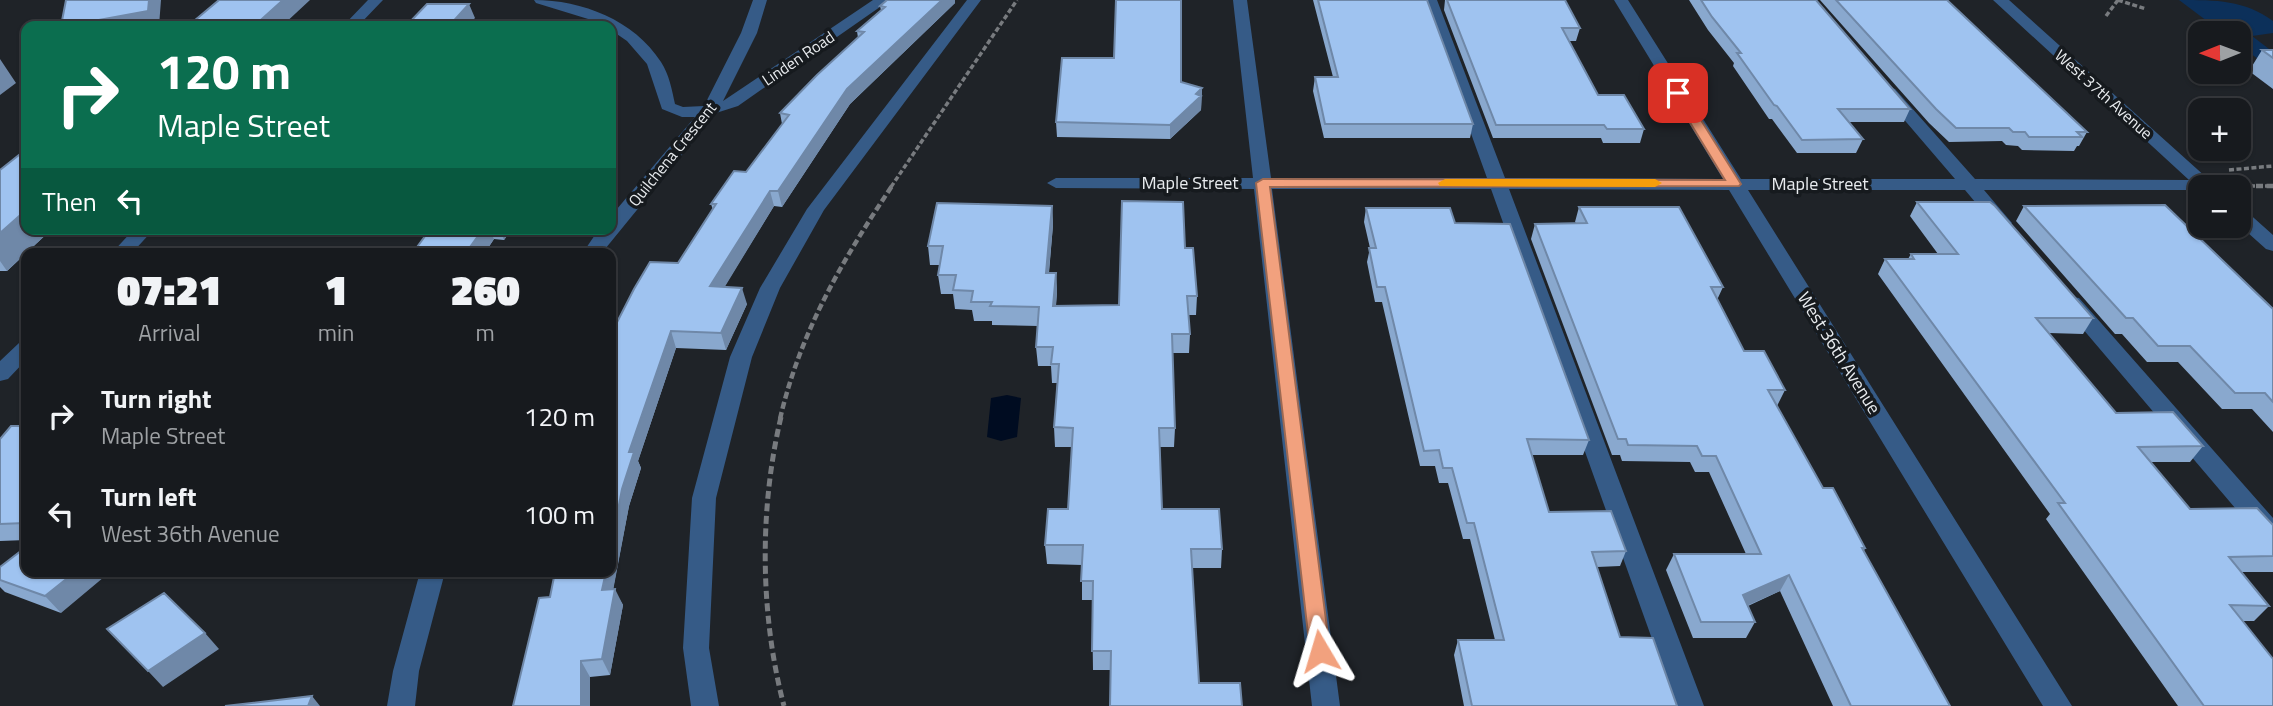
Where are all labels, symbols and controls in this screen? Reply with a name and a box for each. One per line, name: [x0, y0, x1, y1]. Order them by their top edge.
north arrow: [2188, 21, 2250, 84]
map controls: [2188, 21, 2251, 238]
street label: Linden Road: [757, 25, 839, 91]
text: 120 m: [157, 33, 291, 108]
street label: West 37th Avenue: [2050, 44, 2158, 144]
icon: right: [42, 49, 133, 140]
pin: [1648, 63, 1708, 123]
icon: arrive: [1659, 74, 1697, 112]
street label: Quilchena Crescent: [622, 96, 722, 212]
button: +: [2188, 98, 2251, 161]
text: Maple Street: [157, 101, 330, 149]
street label: Maple Street: [1141, 169, 1239, 196]
street label: Maple Street: [1771, 170, 1869, 197]
button: −: [2188, 175, 2251, 238]
text: Then: [42, 182, 97, 221]
icon: left: [111, 182, 149, 220]
text: 07:21: [117, 257, 222, 321]
text: 1: [325, 257, 348, 321]
text: 260: [451, 257, 520, 321]
street label: West 36th Avenue: [1791, 286, 1888, 419]
text: Arrival: [138, 315, 201, 350]
text: min: [318, 315, 354, 350]
text: m: [476, 315, 495, 350]
text: Turn right: [101, 379, 212, 418]
icon: right: [42, 397, 80, 435]
text: 120 m: [524, 397, 595, 436]
text: Maple Street: [101, 418, 225, 453]
text: Turn left: [101, 477, 196, 516]
icon: left: [42, 495, 80, 533]
text: 100 m: [524, 495, 595, 534]
text: West 36th Avenue: [101, 516, 280, 551]
position arrow: [1283, 614, 1357, 688]

